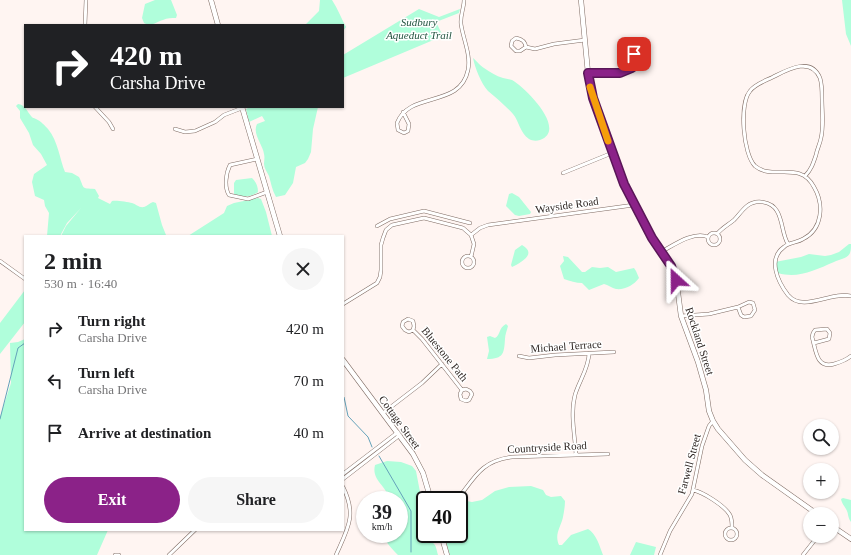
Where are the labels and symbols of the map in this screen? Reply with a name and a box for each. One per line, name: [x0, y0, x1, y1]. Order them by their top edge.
park label: Sudbury Aqueduct Trail: [385, 16, 452, 41]
pin: [617, 37, 651, 71]
street label: Wayside Road: [535, 195, 600, 215]
position arrow: [655, 259, 697, 301]
street label: Rockland Street: [683, 306, 717, 376]
street label: Bluestone Path: [419, 324, 471, 384]
street label: Michael Terrace: [530, 338, 602, 354]
street label: Cottage Street: [377, 393, 423, 451]
street label: Farwell Street: [675, 432, 703, 496]
street label: Countryside Road: [507, 439, 588, 455]
speed limit sign: 40: [416, 491, 468, 543]

